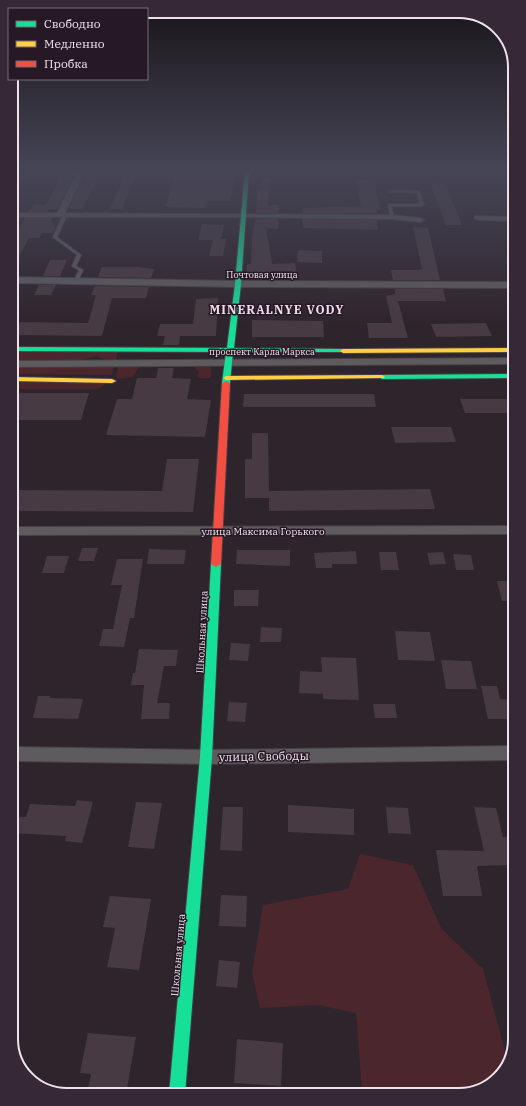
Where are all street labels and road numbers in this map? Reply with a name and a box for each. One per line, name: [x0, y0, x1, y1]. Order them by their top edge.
street label: Почтовая улица: [226, 269, 298, 280]
street label: проспект Карла Маркса: [209, 346, 315, 357]
street label: улица Максима Горького: [201, 525, 325, 538]
street label: Школьная улица: [193, 590, 211, 674]
street label: улица Свободы: [219, 748, 309, 764]
street label: Школьная улица: [168, 913, 188, 997]

